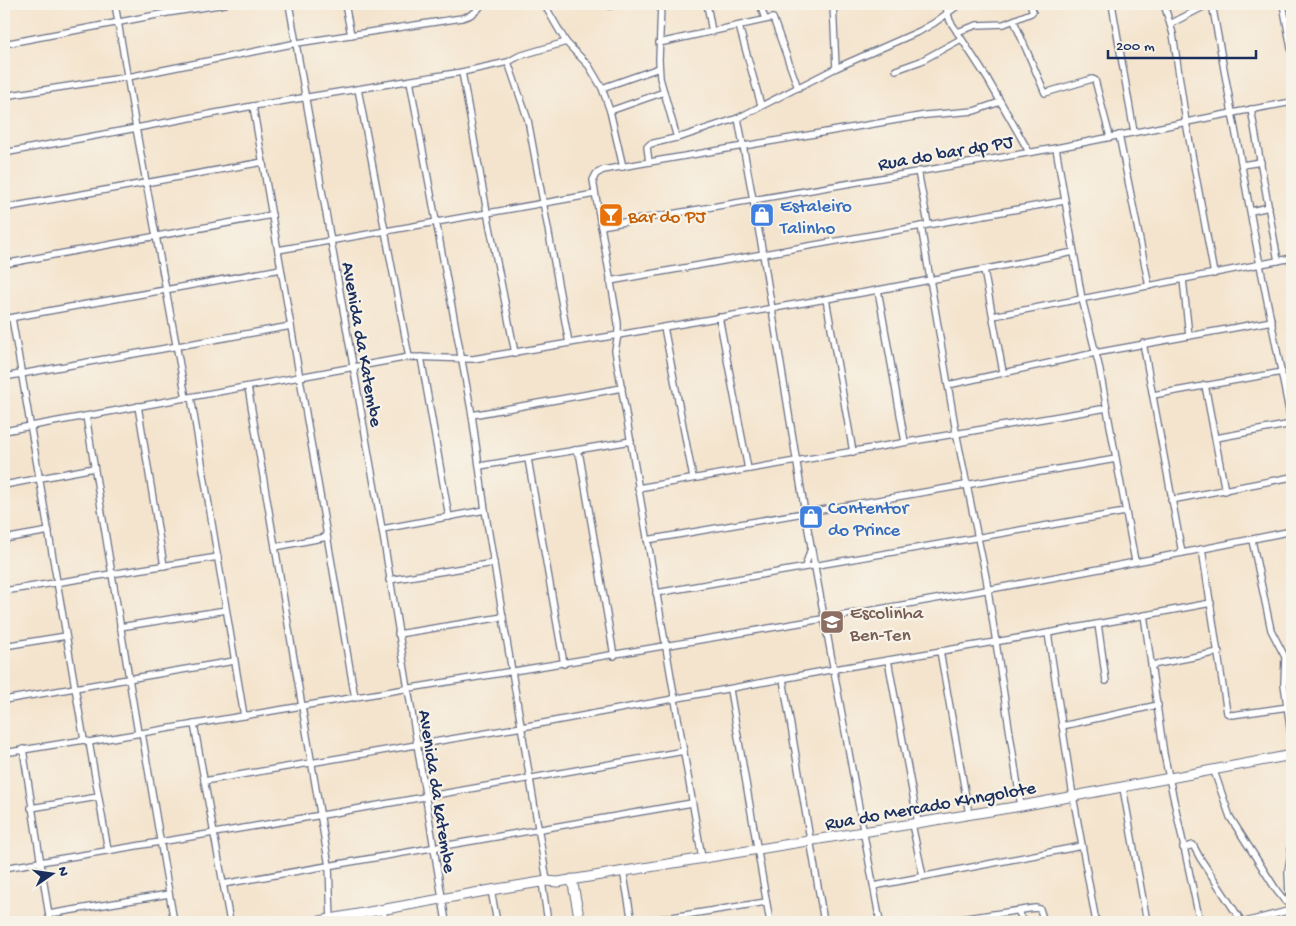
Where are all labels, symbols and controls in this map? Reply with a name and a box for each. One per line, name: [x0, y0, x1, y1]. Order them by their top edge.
scale bar: [1108, 28, 1256, 60]
text: 200 m: [1116, 38, 1155, 56]
street label: Rua do bar dp PJ: [876, 131, 1016, 178]
place label: Estaleiro Talinho: [779, 196, 852, 241]
bar icon: Bar do PJ: [598, 202, 624, 228]
shop icon: Estaleiro Talinho: [749, 202, 775, 228]
place label: Bar do PJ: [627, 207, 706, 230]
street label: Avenida da Katembe: [335, 260, 386, 429]
place label: Contentor do Prince: [828, 498, 910, 543]
shop icon: Contentor do Prince: [798, 504, 824, 530]
place label: Escolinha Ben-Ten: [849, 603, 925, 648]
school or university icon: Escolinha Ben-Ten: [819, 609, 845, 635]
street label: Avenida da katembe: [411, 708, 460, 875]
street label: Rua do Mercado Khngolote: [823, 778, 1038, 837]
north arrow: [28, 848, 78, 898]
text: N: [53, 865, 72, 878]

